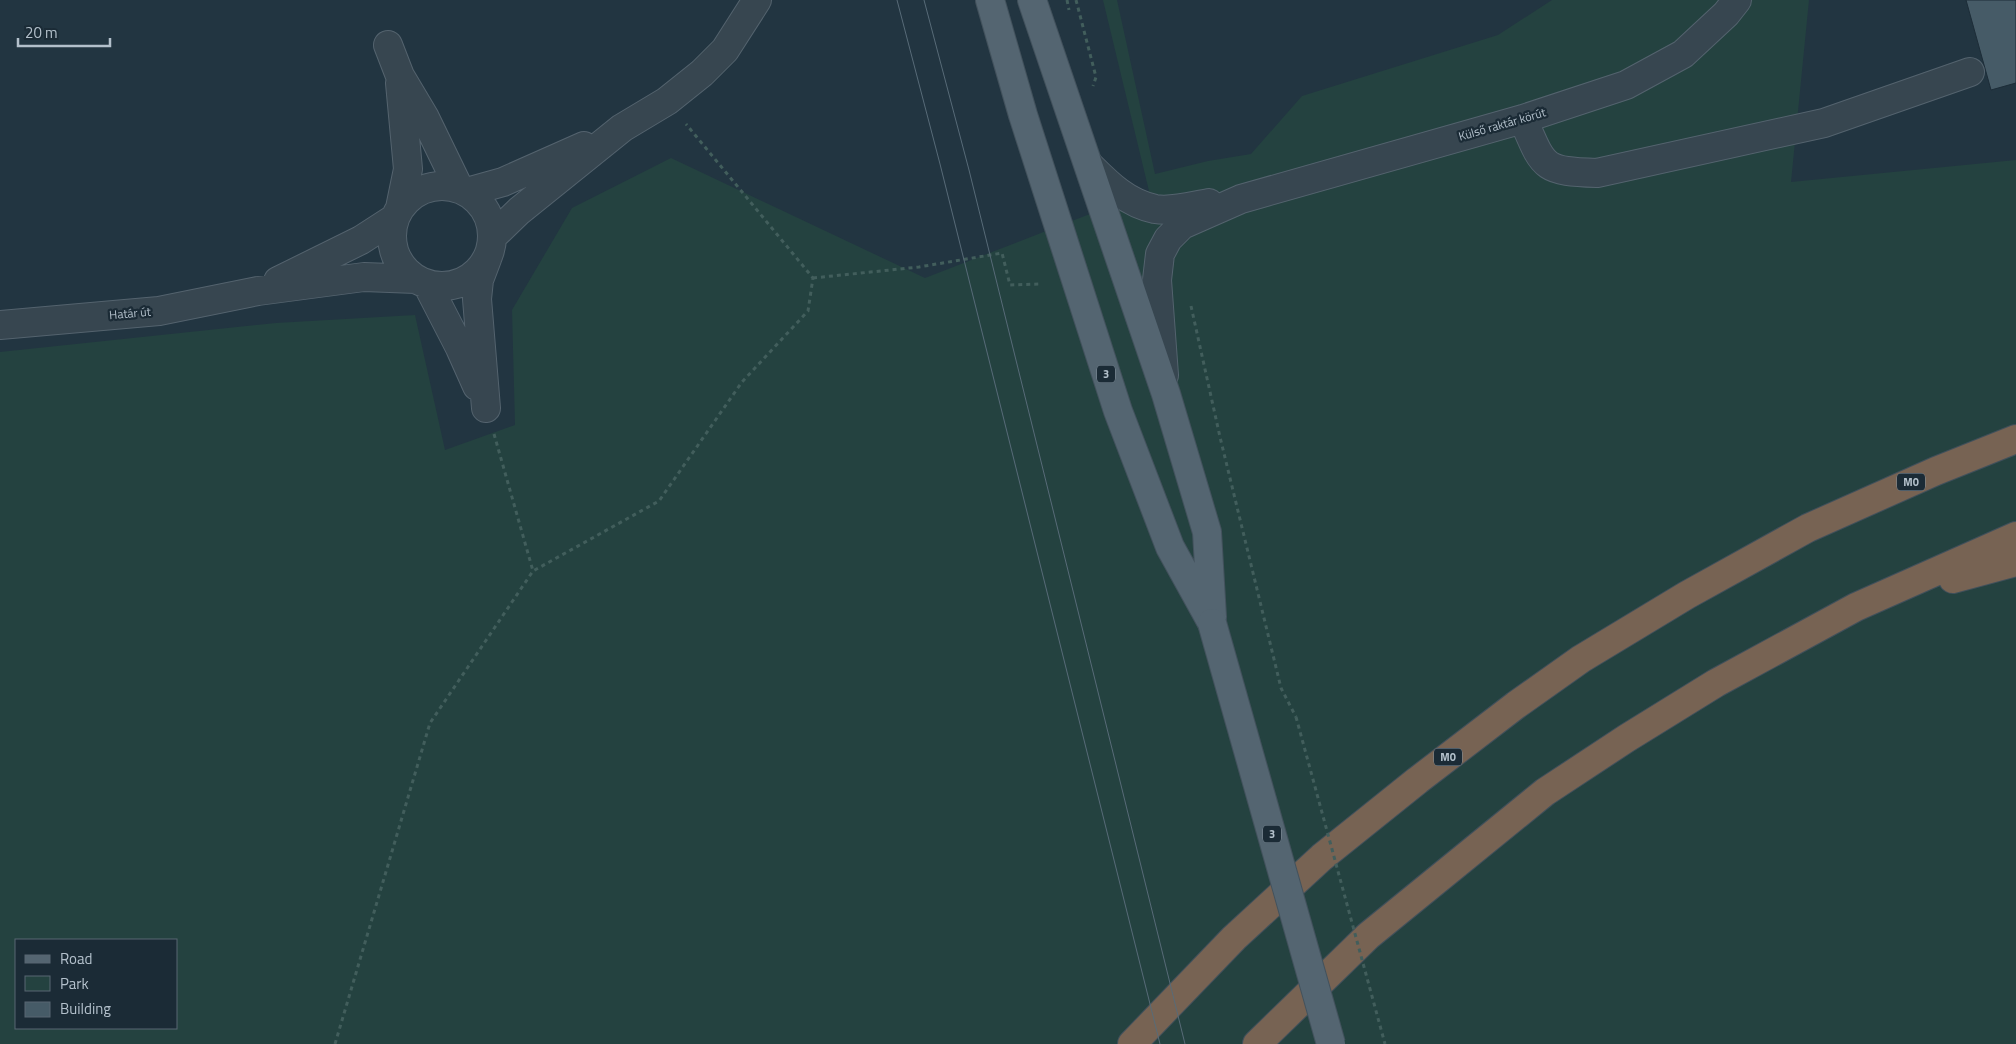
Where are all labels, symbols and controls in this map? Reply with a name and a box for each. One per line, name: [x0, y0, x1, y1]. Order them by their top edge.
scale bar: [18, 15, 110, 47]
text: 20 m: [25, 21, 58, 44]
street label: Külső raktár körút: [1456, 102, 1549, 146]
street label: Határ út: [108, 302, 152, 324]
road number: 3: [1097, 366, 1115, 382]
road number: M0: [1897, 474, 1925, 491]
road number: M0: [1434, 749, 1462, 766]
road number: 3: [1263, 826, 1281, 842]
legend: [15, 939, 178, 1029]
text: Road: [60, 947, 92, 970]
text: Park: [60, 972, 89, 995]
text: Building: [60, 997, 111, 1020]

